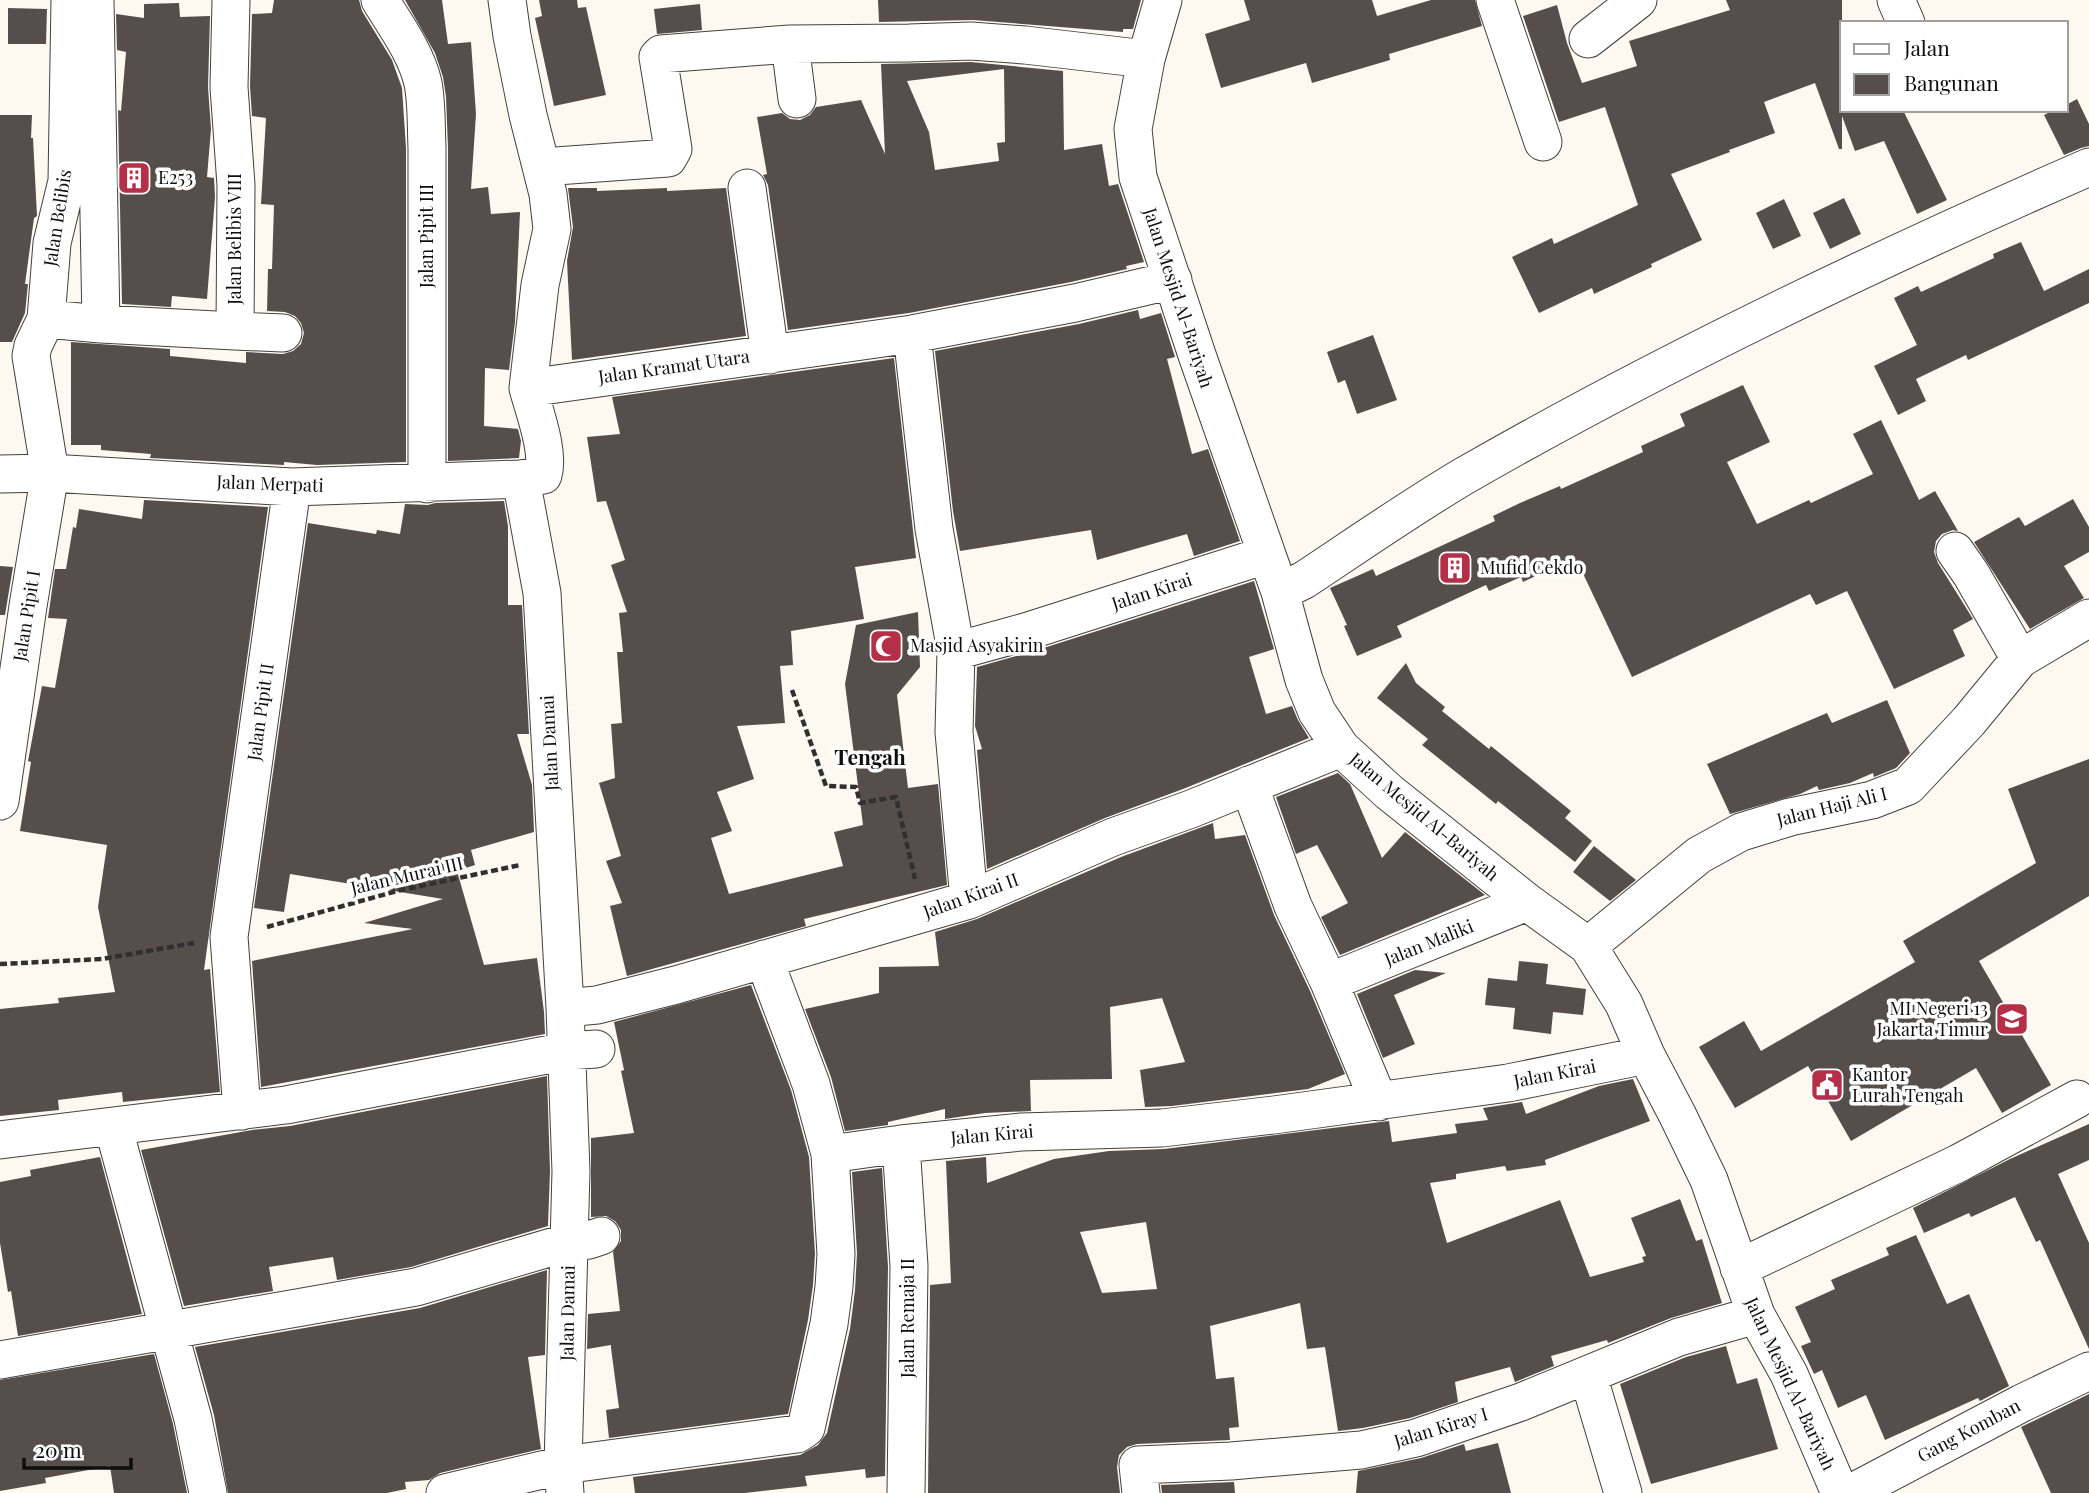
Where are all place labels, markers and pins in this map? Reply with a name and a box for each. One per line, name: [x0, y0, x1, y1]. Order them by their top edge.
building icon: E253: [115, 159, 153, 197]
place label: E253: [158, 165, 193, 189]
building icon: Mufid Cekdo: [1436, 549, 1474, 587]
place label: Mufid Cekdo: [1480, 555, 1583, 579]
mosque icon: Masjid Asyakirin: [867, 627, 905, 665]
place label: Masjid Asyakirin: [910, 633, 1044, 657]
place label: MI Negeri 13 Jakarta Timur: [1876, 996, 1988, 1041]
school or university icon: MI Negeri 13 Jakarta Timur: [1993, 1000, 2031, 1038]
place label: Kantor Lurah Tengah: [1852, 1062, 1964, 1107]
public building icon: Kantor Lurah Tengah: [1808, 1066, 1846, 1104]

